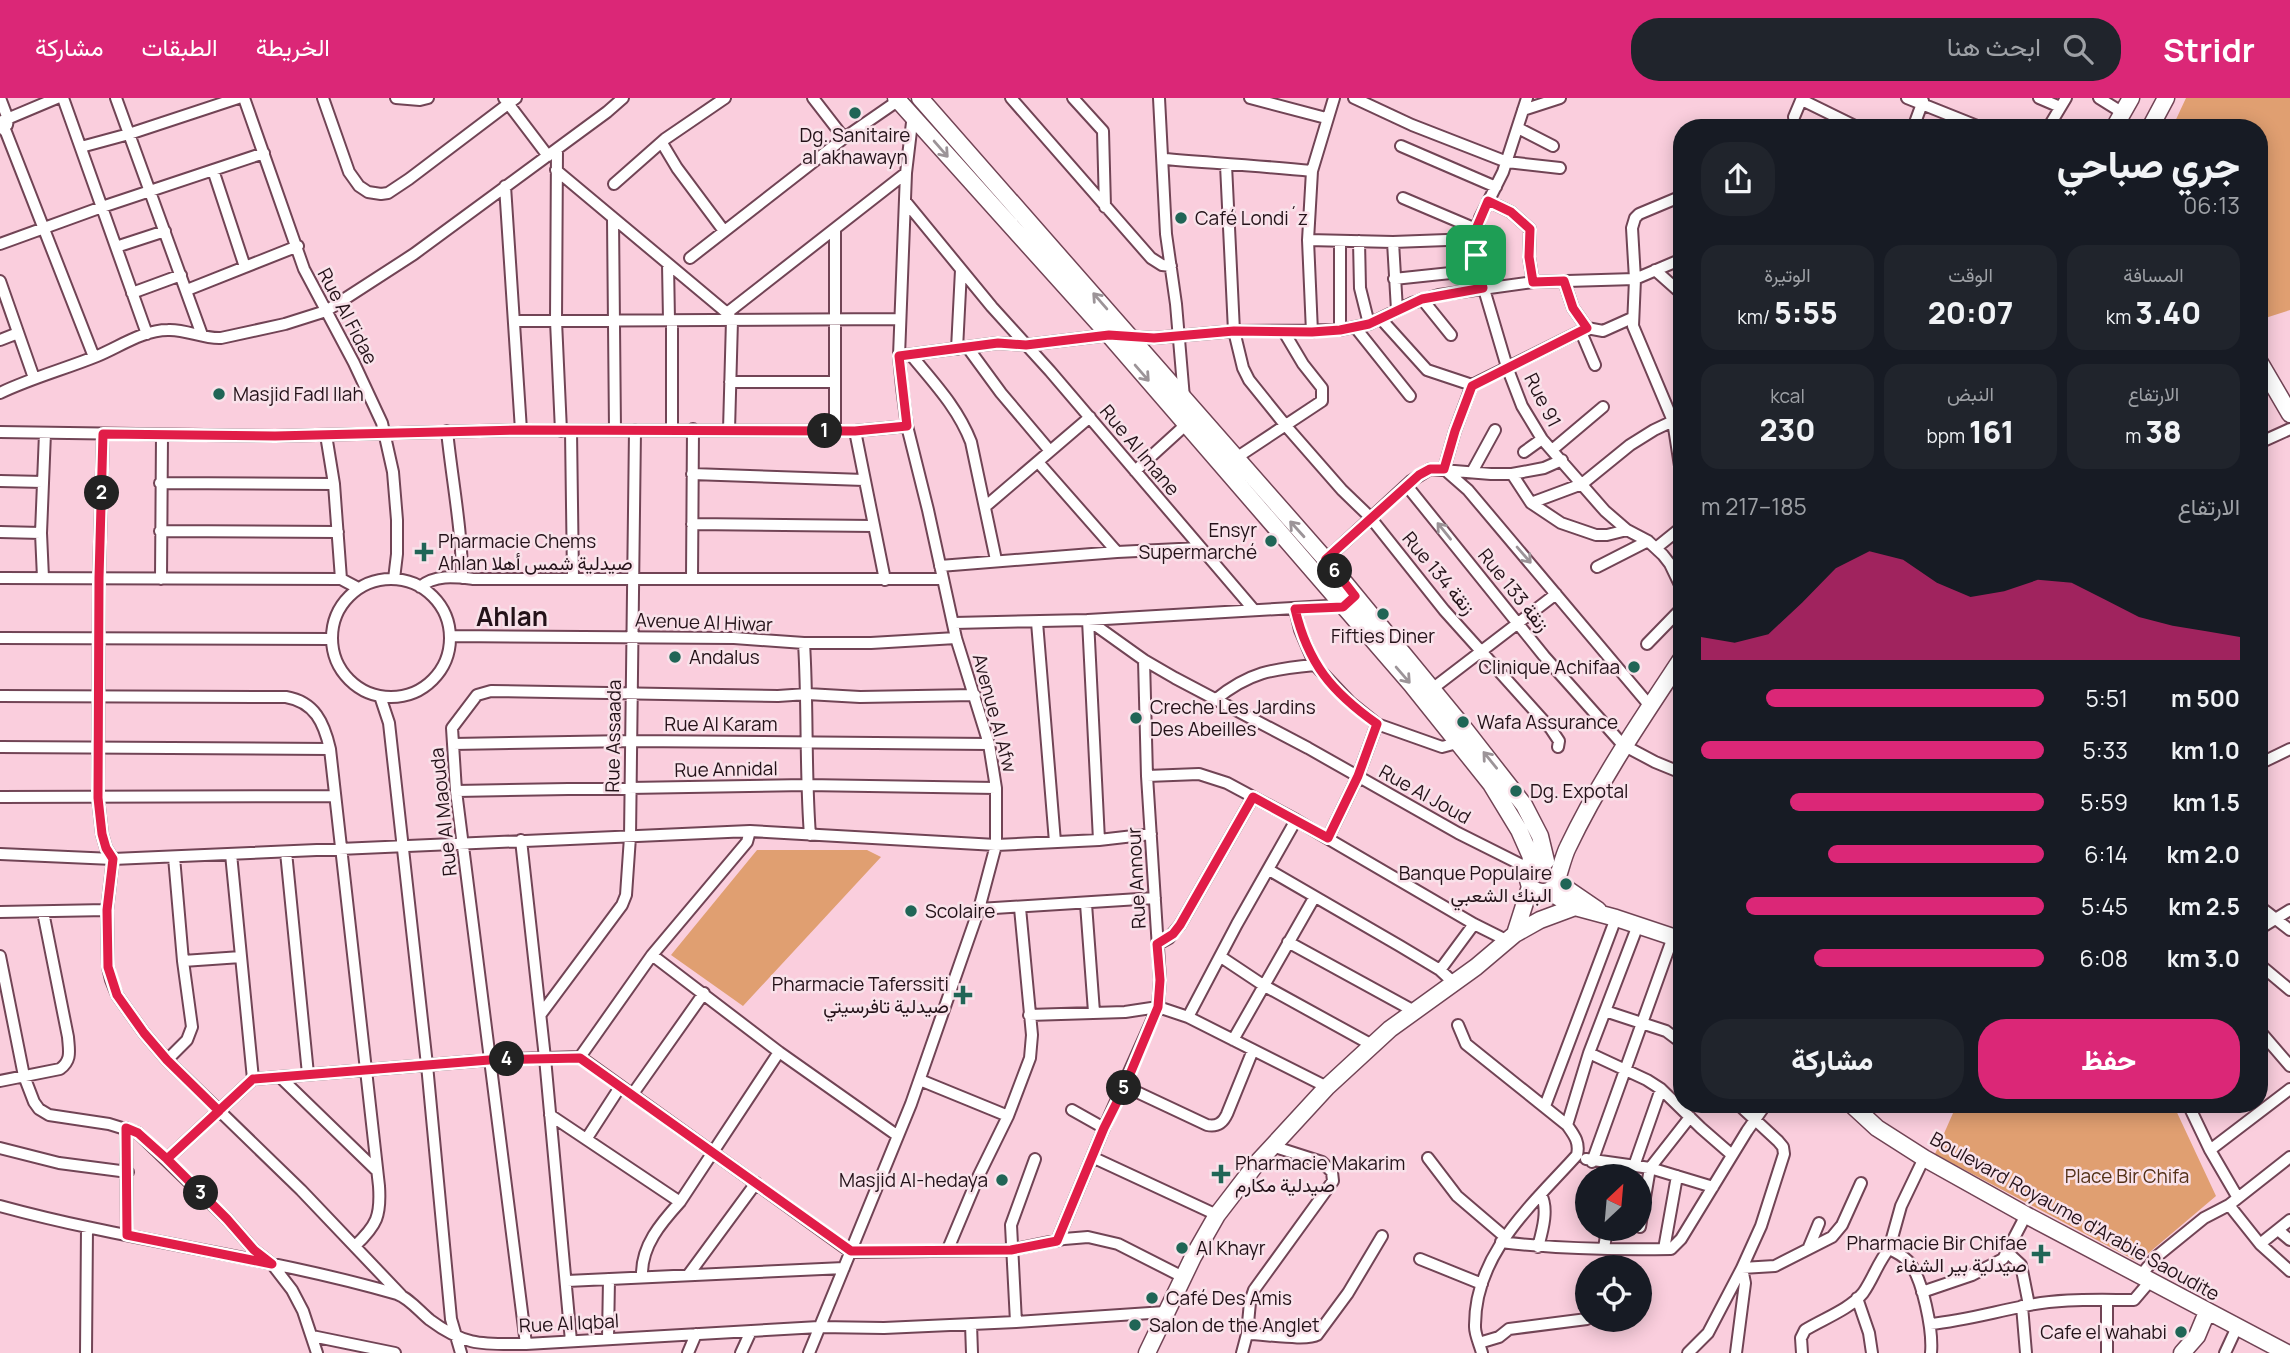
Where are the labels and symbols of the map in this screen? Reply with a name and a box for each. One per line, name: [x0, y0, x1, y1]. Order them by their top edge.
marker: Dg. Sanitaire al akhawayn: [847, 105, 863, 121]
place label: Dg. Sanitaire al akhawayn: [800, 122, 910, 170]
one-way arrow: [933, 140, 950, 157]
place label: Café Londi´z: [1195, 205, 1308, 231]
marker: Café Londi´z: [1173, 210, 1189, 226]
pin: [1446, 225, 1506, 285]
street label: Rue Al Fidae: [312, 263, 384, 369]
one-way arrow: [1092, 293, 1108, 311]
one-way arrow: [1134, 364, 1150, 382]
street label: Rue 91: [1518, 369, 1568, 431]
place label: Masjid Fadl llah: [233, 381, 364, 407]
marker: Masjid Fadl llah: [211, 386, 227, 402]
street label: Rue Al Imane: [1094, 399, 1186, 501]
pin: 1: [808, 414, 842, 448]
pin: 2: [84, 476, 119, 510]
place label: Ensyr Supermarché: [1139, 517, 1257, 565]
one-way arrow: [1289, 520, 1305, 538]
one-way arrow: [1437, 523, 1452, 541]
street label: Rue 134 زنقة: [1397, 526, 1481, 620]
place label: Pharmacie Chems Ahlan صيدلية شمس أهلا: [438, 528, 633, 576]
marker: Ensyr Supermarché: [1263, 533, 1279, 549]
street label: Rue 133 زنقة: [1472, 543, 1556, 637]
marker: Pharmacie Chems Ahlan صيدلية شمس أهلا: [416, 544, 432, 560]
one-way arrow: [1516, 545, 1532, 563]
pin: 6: [1318, 554, 1352, 588]
district label: Ahlan: [476, 598, 548, 634]
marker: Fifties Diner: [1375, 606, 1391, 622]
street label: Avenue Al Hiwar: [635, 607, 774, 637]
place label: Fifties Diner: [1331, 623, 1435, 649]
place label: Andalus: [689, 644, 760, 670]
marker: Andalus: [667, 649, 683, 665]
street label: Avenue Al Afw: [967, 651, 1023, 776]
place label: Clinique Achifaa: [1479, 654, 1620, 680]
marker: Clinique Achifaa: [1626, 659, 1642, 675]
one-way arrow: [1395, 666, 1411, 684]
street label: Rue Assaada: [599, 679, 627, 793]
place label: Creche Les Jardins Des Abeilles: [1150, 694, 1316, 742]
place label: Wafa Assurance: [1477, 709, 1618, 735]
marker: Creche Les Jardins Des Abeilles: [1128, 710, 1144, 726]
street label: Rue Al Karam: [664, 711, 778, 737]
marker: Wafa Assurance: [1455, 714, 1471, 730]
street label: Rue Al Maouda: [423, 746, 463, 878]
one-way arrow: [1482, 751, 1498, 769]
street label: Rue Annidal: [674, 755, 778, 783]
street label: Rue Al Joud: [1375, 758, 1475, 830]
place label: Dg. Expotal: [1530, 778, 1629, 804]
marker: Dg. Expotal: [1508, 783, 1524, 799]
street label: Rue Annour: [1120, 826, 1152, 930]
place label: Banque Populaire البنك الشعبي: [1399, 860, 1552, 911]
marker: Banque Populaire البنك الشعبي: [1558, 876, 1574, 892]
place label: Scolaire: [925, 898, 995, 924]
marker: Scolaire: [903, 903, 919, 919]
place label: Pharmacie Taferssiti صيدلية تافرسيتي: [772, 971, 949, 1022]
marker: Pharmacie Taferssiti صيدلية تافرسيتي: [955, 987, 971, 1003]
pin: 4: [490, 1042, 524, 1076]
pin: 5: [1106, 1070, 1142, 1105]
street label: Boulevard Royaume d'Arabie Saoudite: [1925, 1125, 2225, 1307]
place label: Pharmacie Makarim صيدلية مكارم: [1235, 1150, 1405, 1198]
park label: Place Bir Chifa: [2065, 1163, 2189, 1189]
north arrow: [1575, 1164, 1652, 1241]
marker: Pharmacie Makarim صيدلية مكارم: [1213, 1166, 1229, 1182]
place label: Masjid Al-hedaya: [839, 1167, 988, 1193]
marker: Masjid Al-hedaya: [994, 1172, 1010, 1188]
pin: 3: [184, 1176, 218, 1210]
place label: Pharmacie Bir Chifae صيدلية بير الشفاء: [1846, 1230, 2027, 1278]
place label: Al Khayr: [1196, 1235, 1266, 1261]
marker: Al Khayr: [1174, 1240, 1190, 1256]
marker: Pharmacie Bir Chifae صيدلية بير الشفاء: [2033, 1246, 2049, 1262]
place label: Café Des Amis: [1166, 1285, 1292, 1311]
marker: Café Des Amis: [1144, 1290, 1160, 1306]
street label: Rue Al Iqbal: [518, 1307, 620, 1339]
place label: Salon de the Anglet: [1149, 1312, 1320, 1338]
marker: Salon de the Anglet: [1127, 1317, 1143, 1333]
place label: Cafe el wahabi: [2040, 1319, 2167, 1345]
marker: Cafe el wahabi: [2173, 1324, 2189, 1340]

